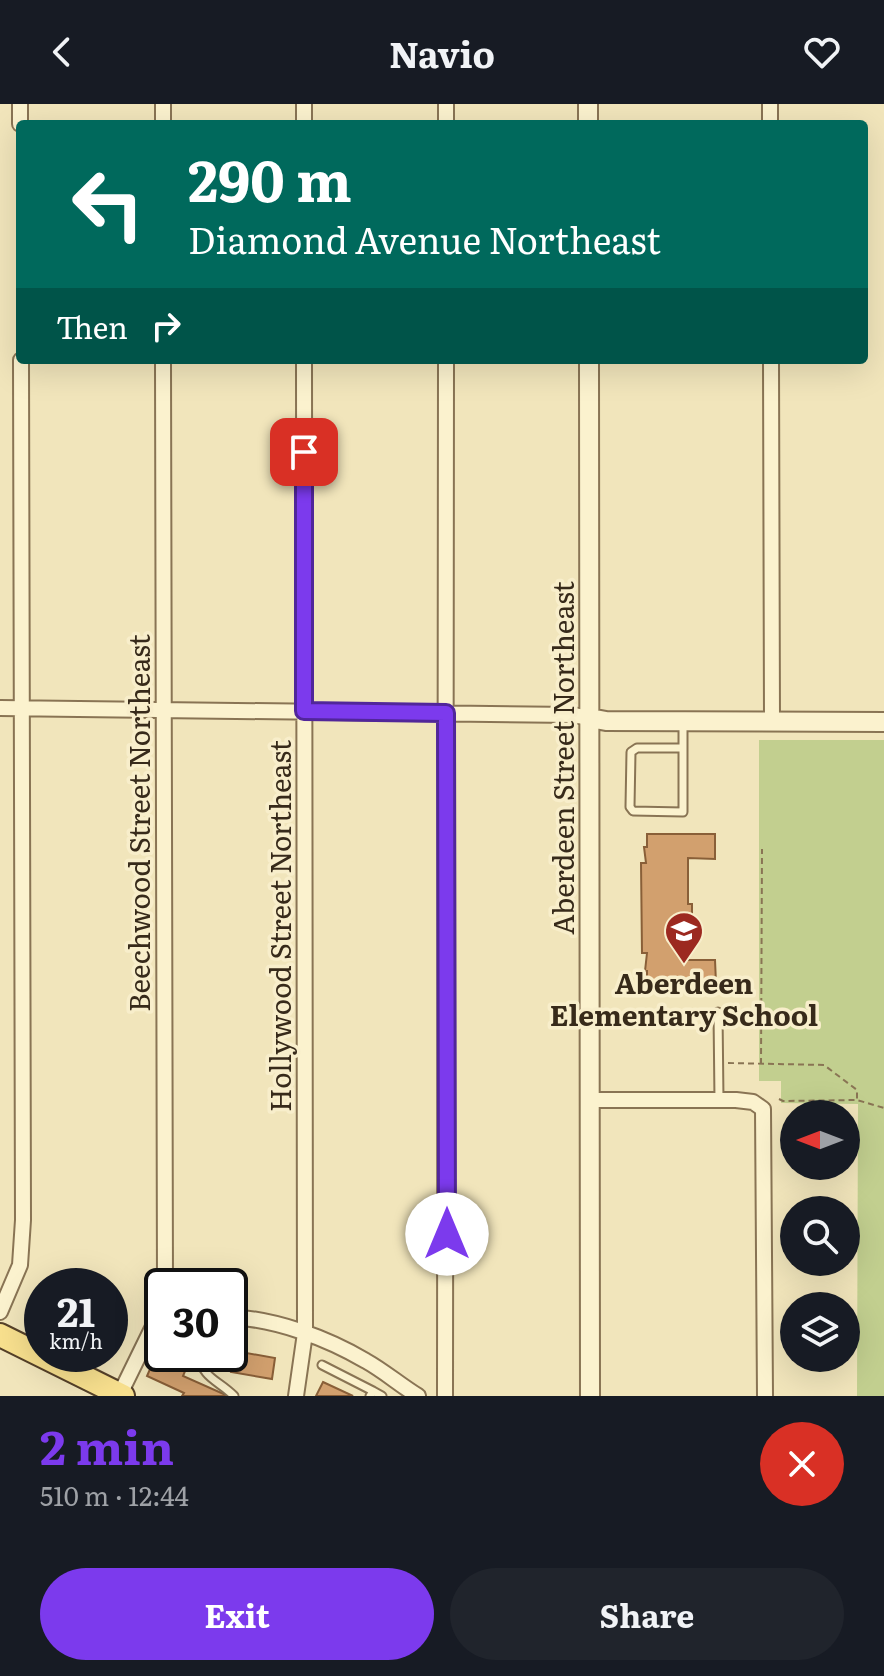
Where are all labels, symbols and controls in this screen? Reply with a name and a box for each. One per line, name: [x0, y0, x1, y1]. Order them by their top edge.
text: Navio: [389, 26, 495, 79]
icon: back: [40, 30, 84, 74]
icon: heart: [800, 30, 844, 74]
text: 290 m: [188, 136, 352, 219]
icon: left: [56, 152, 160, 256]
text: Diamond Avenue Northeast: [188, 212, 661, 265]
text: Then: [56, 304, 128, 348]
icon: right: [144, 304, 188, 348]
pin: [270, 418, 338, 486]
icon: arrive: [282, 430, 326, 474]
street label: Aberdeen Street Northeast: [541, 580, 583, 935]
street label: Beechwood Street Northeast: [117, 633, 159, 1012]
street label: Hollywood Street Northeast: [258, 739, 300, 1112]
school or university icon: Aberdeen Elementary School: [663, 910, 705, 965]
place label: Aberdeen Elementary School: [550, 961, 818, 1035]
north arrow: [780, 1100, 860, 1180]
map controls: [780, 1100, 860, 1372]
position arrow: [405, 1192, 489, 1276]
button: search: [780, 1196, 860, 1276]
speed limit sign: 30: [144, 1268, 248, 1372]
text: 21: [57, 1280, 95, 1339]
button: layers: [780, 1292, 860, 1372]
text: km/h: [49, 1325, 103, 1355]
text: 2 min: [40, 1409, 174, 1480]
button: close: [760, 1422, 844, 1506]
text: 510 m · 12:44: [40, 1475, 189, 1514]
button: Exit: [40, 1568, 434, 1660]
button: Share: [450, 1568, 844, 1660]

